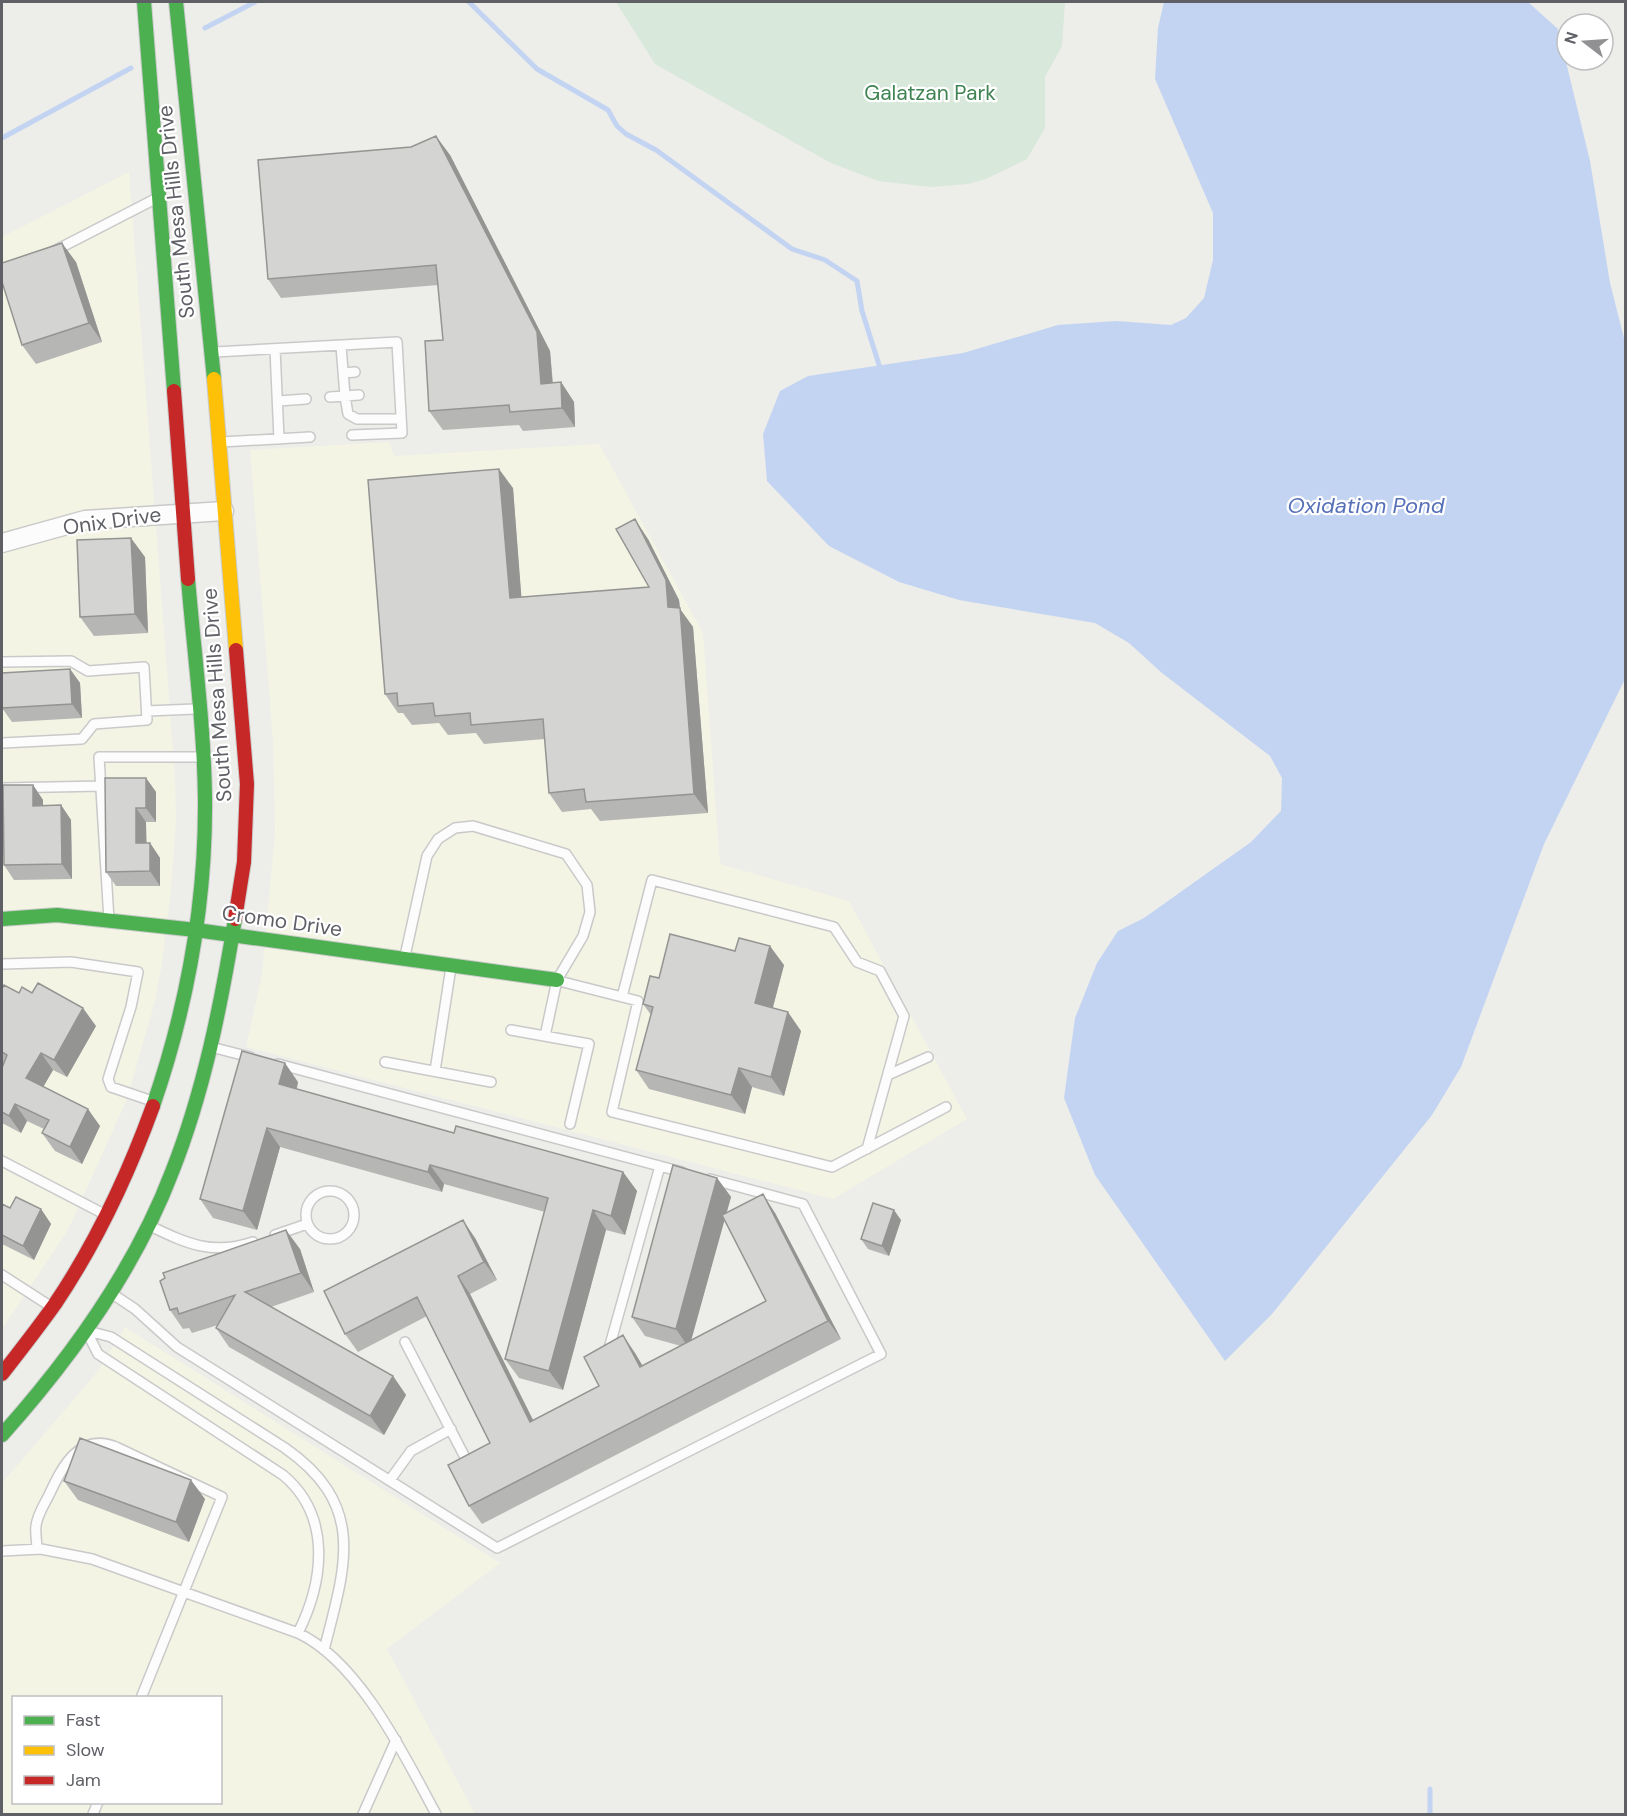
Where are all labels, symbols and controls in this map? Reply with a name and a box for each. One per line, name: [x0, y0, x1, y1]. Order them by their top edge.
north arrow: [1555, 12, 1615, 72]
text: N: [1559, 29, 1583, 46]
park label: Galatzan Park: [864, 79, 996, 107]
street label: South Mesa Hills Drive: [151, 104, 201, 320]
water label: Oxidation Pond: [1288, 491, 1445, 520]
street label: Onix Drive: [61, 500, 163, 542]
street label: South Mesa Hills Drive: [196, 587, 238, 803]
street label: Cromo Drive: [220, 899, 344, 943]
legend: [12, 1696, 222, 1804]
text: Fast: [66, 1708, 101, 1732]
text: Slow: [66, 1738, 105, 1762]
text: Jam: [66, 1768, 101, 1792]

